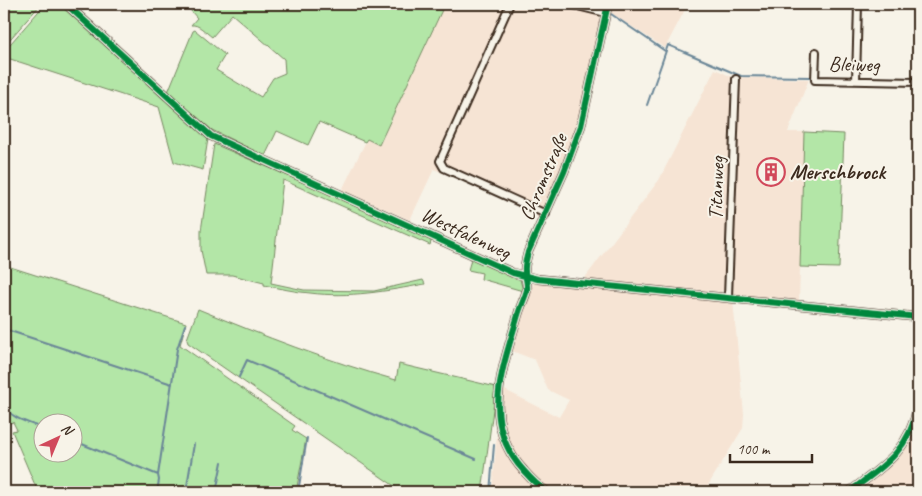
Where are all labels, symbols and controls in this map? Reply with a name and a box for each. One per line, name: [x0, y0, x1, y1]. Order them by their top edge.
street label: Bleiweg: [828, 51, 881, 77]
street label: Chromstraße: [513, 128, 574, 224]
street label: Titanweg: [702, 154, 730, 220]
building icon: Merschbrock: [756, 157, 786, 187]
place label: Merschbrock: [790, 159, 887, 185]
street label: Westfalenweg: [417, 201, 516, 266]
north arrow: [32, 414, 82, 464]
text: N: [58, 420, 77, 440]
scale bar: [730, 431, 812, 463]
text: 100 m: [737, 440, 771, 459]

